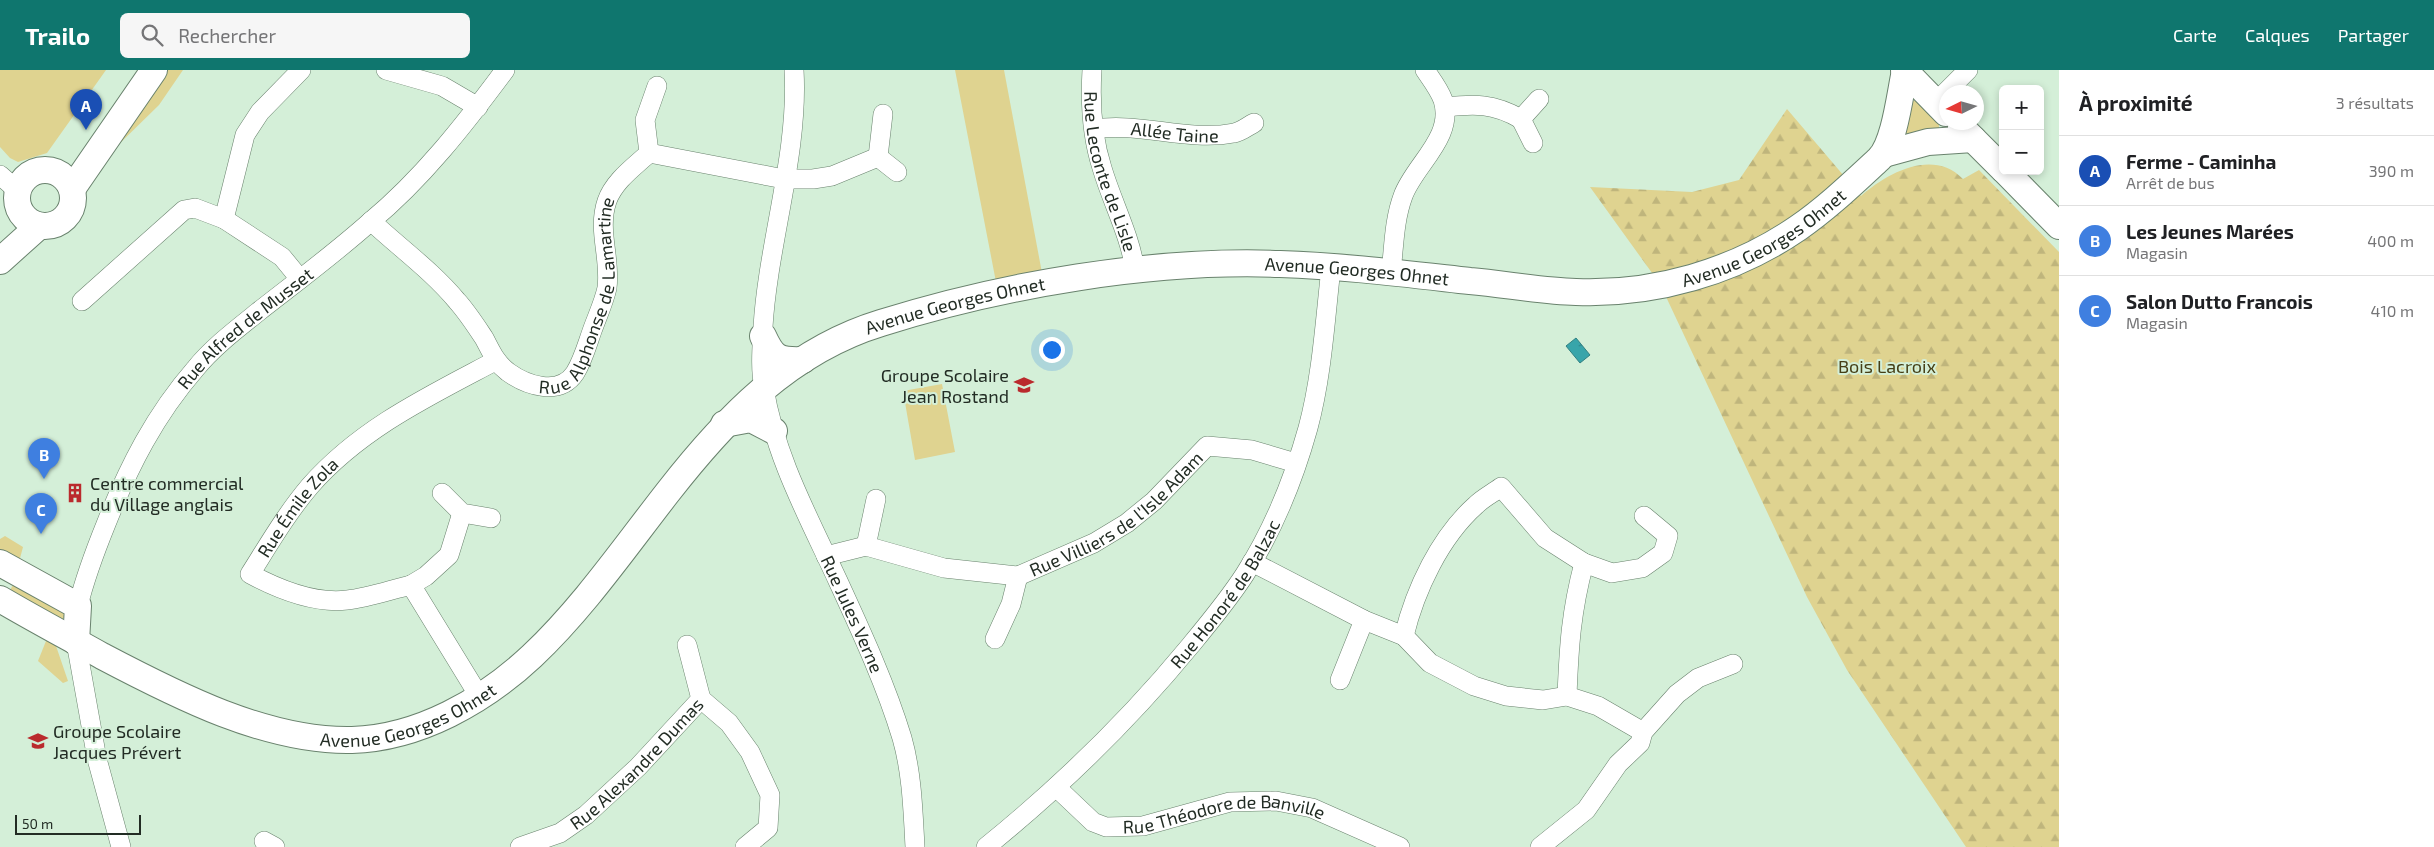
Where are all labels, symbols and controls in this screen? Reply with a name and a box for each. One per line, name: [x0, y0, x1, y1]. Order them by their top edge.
search box: [120, 13, 470, 58]
text: Trailo: [25, 21, 90, 50]
icon: search: [138, 21, 166, 49]
text: Rechercher: [178, 24, 276, 47]
text: Carte: [2173, 24, 2217, 46]
text: Calques: [2245, 24, 2310, 46]
text: Partager: [2338, 24, 2409, 46]
north arrow: [1939, 85, 1984, 130]
map controls: [1999, 85, 2044, 175]
button: +: [1999, 85, 2044, 130]
pin: A: [70, 89, 102, 130]
text: À proximité: [2079, 90, 2193, 115]
street label: Rue Leconte de Lisle: [1080, 91, 1142, 254]
text: 3 résultats: [2336, 93, 2414, 112]
street label: Allée Taine: [1130, 117, 1219, 146]
button: −: [1999, 130, 2044, 175]
text: Ferme - Caminha: [2126, 150, 2276, 173]
text: A: [2090, 161, 2100, 180]
text: 390 m: [2369, 161, 2414, 180]
text: Arrêt de bus: [2126, 173, 2215, 192]
street label: Avenue Georges Ohnet: [1679, 184, 1850, 291]
street label: Rue Alphonse de Lamartine: [538, 194, 619, 398]
text: Les Jeunes Marées: [2126, 220, 2294, 243]
text: B: [2090, 231, 2100, 250]
text: 400 m: [2367, 231, 2414, 250]
text: Magasin: [2126, 243, 2188, 262]
street label: Avenue Georges Ohnet: [1264, 253, 1450, 290]
street label: Rue Alfred de Musset: [172, 262, 317, 393]
street label: Avenue Georges Ohnet: [862, 272, 1047, 339]
text: Salon Dutto Francois: [2126, 290, 2313, 313]
text: C: [2090, 301, 2100, 320]
text: 410 m: [2371, 301, 2414, 320]
text: Magasin: [2126, 313, 2188, 332]
your location: [1039, 337, 1065, 363]
park label: Bois Lacroix: [1838, 355, 1937, 377]
place label: Groupe Scolaire Jean Rostand: [881, 364, 1009, 407]
school or university icon: Groupe Scolaire Jean Rostand: [1013, 374, 1035, 396]
pin: B: [28, 438, 60, 479]
street label: Rue Villiers de l'Isle Adam: [1026, 447, 1207, 581]
street label: Rue Émile Zola: [252, 453, 342, 561]
place label: Centre commercial du Village anglais: [90, 472, 244, 515]
building icon: Centre commercial du Village anglais: [64, 482, 86, 504]
pin: C: [25, 493, 57, 534]
street label: Rue Honoré de Balzac: [1165, 516, 1284, 673]
street label: Rue Jules Verne: [817, 552, 888, 676]
street label: Avenue Georges Ohnet: [319, 678, 500, 751]
street label: Rue Alexandre Dumas: [565, 693, 708, 834]
place label: Groupe Scolaire Jacques Prévert: [53, 720, 182, 763]
school or university icon: Groupe Scolaire Jacques Prévert: [27, 730, 49, 752]
street label: Rue Théodore de Banville: [1122, 789, 1329, 838]
scale bar: [15, 812, 141, 835]
text: 50 m: [22, 815, 53, 832]

